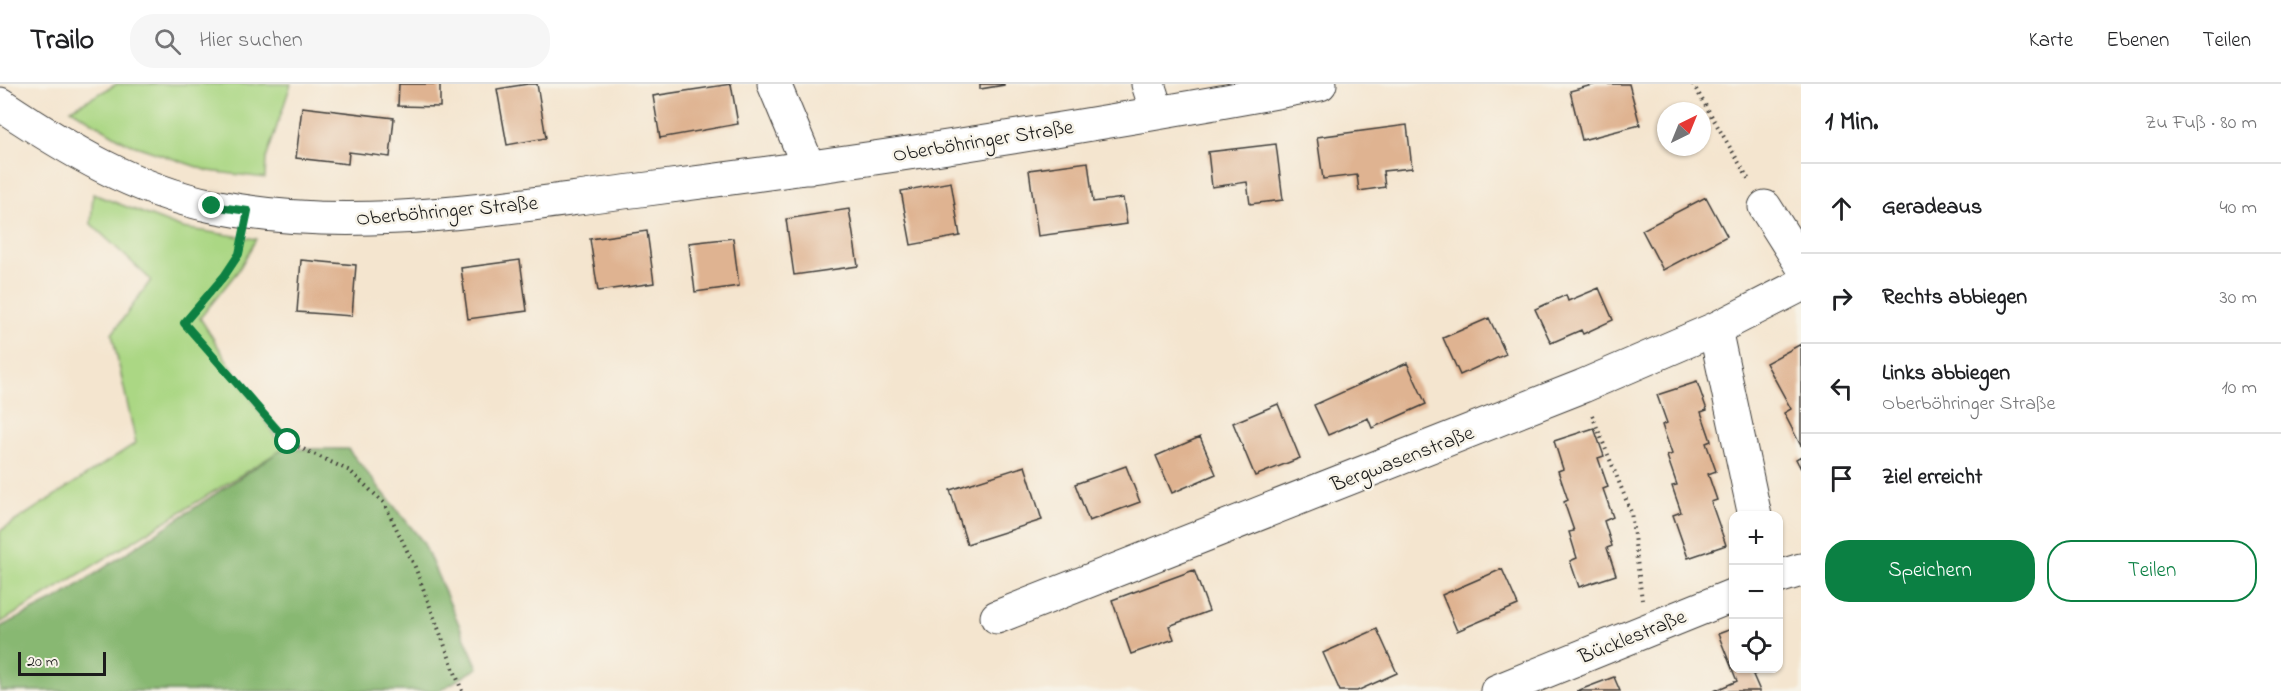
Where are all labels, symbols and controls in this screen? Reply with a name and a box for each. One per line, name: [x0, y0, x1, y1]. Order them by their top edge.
search box: [130, 14, 550, 68]
text: Trailo: [30, 21, 94, 62]
icon: search: [151, 25, 184, 58]
text: Hier suchen: [199, 25, 303, 57]
text: Karte: [2029, 26, 2073, 56]
text: Ebenen: [2106, 26, 2169, 56]
text: Teilen: [2202, 26, 2251, 56]
north arrow: [1657, 102, 1711, 156]
text: 1 Min.: [1825, 104, 1878, 142]
text: Zu Fuß · 80 m: [2145, 109, 2257, 138]
street label: Oberböhringer Straße: [891, 113, 1077, 173]
street label: Oberböhringer Straße: [355, 189, 540, 237]
route end: [198, 192, 224, 218]
icon: ahead: [1825, 192, 1858, 225]
text: Geradeaus: [1882, 192, 1982, 224]
text: 40 m: [2220, 194, 2257, 223]
icon: right: [1825, 282, 1858, 315]
text: Rechts abbiegen: [1882, 282, 2027, 314]
text: 30 m: [2220, 284, 2257, 313]
text: Links abbiegen: [1882, 358, 2010, 390]
icon: left: [1825, 372, 1858, 405]
text: 10 m: [2221, 374, 2257, 403]
text: Oberböhringer Straße: [1882, 390, 2056, 419]
street label: Bergwasenstraße: [1326, 419, 1480, 503]
route start: [274, 428, 300, 454]
icon: arrive: [1825, 462, 1858, 495]
text: Ziel erreicht: [1882, 462, 1982, 494]
map controls: [1729, 511, 1783, 673]
button: +: [1729, 511, 1783, 565]
button: Speichern: [1825, 540, 2035, 602]
button: Teilen: [2047, 540, 2257, 602]
button: −: [1729, 565, 1783, 619]
street label: Bücklestraße: [1574, 602, 1692, 673]
button: locate: [1729, 619, 1783, 673]
scale bar: [18, 649, 106, 676]
text: 20 m: [27, 650, 58, 674]

